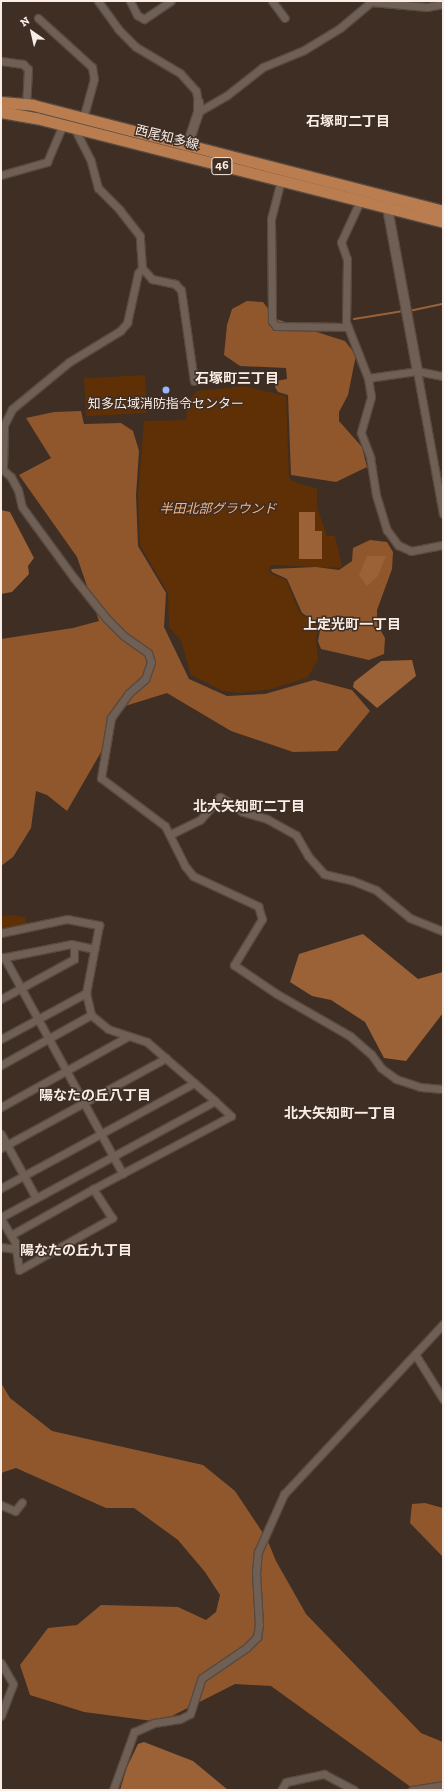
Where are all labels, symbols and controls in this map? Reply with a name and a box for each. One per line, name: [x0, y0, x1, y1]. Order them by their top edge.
north arrow: [12, 12, 52, 52]
text: N: [18, 14, 32, 29]
district label: 石塚町二丁目: [306, 114, 390, 130]
street label: 西尾知多線: [134, 123, 200, 153]
road number: 46: [211, 156, 233, 176]
district label: 石塚町三丁目: [195, 371, 279, 387]
marker: 知多広域消防指令センター: [161, 385, 171, 395]
place label: 知多広域消防指令センター: [88, 396, 244, 412]
park label: 半田北部グラウンド: [160, 501, 276, 517]
district label: 上定光町一丁目: [303, 617, 401, 633]
district label: 北大矢知町二丁目: [193, 799, 305, 815]
district label: 陽なたの丘八丁目: [39, 1088, 151, 1104]
district label: 北大矢知町一丁目: [284, 1106, 396, 1122]
district label: 陽なたの丘九丁目: [20, 1243, 132, 1259]

